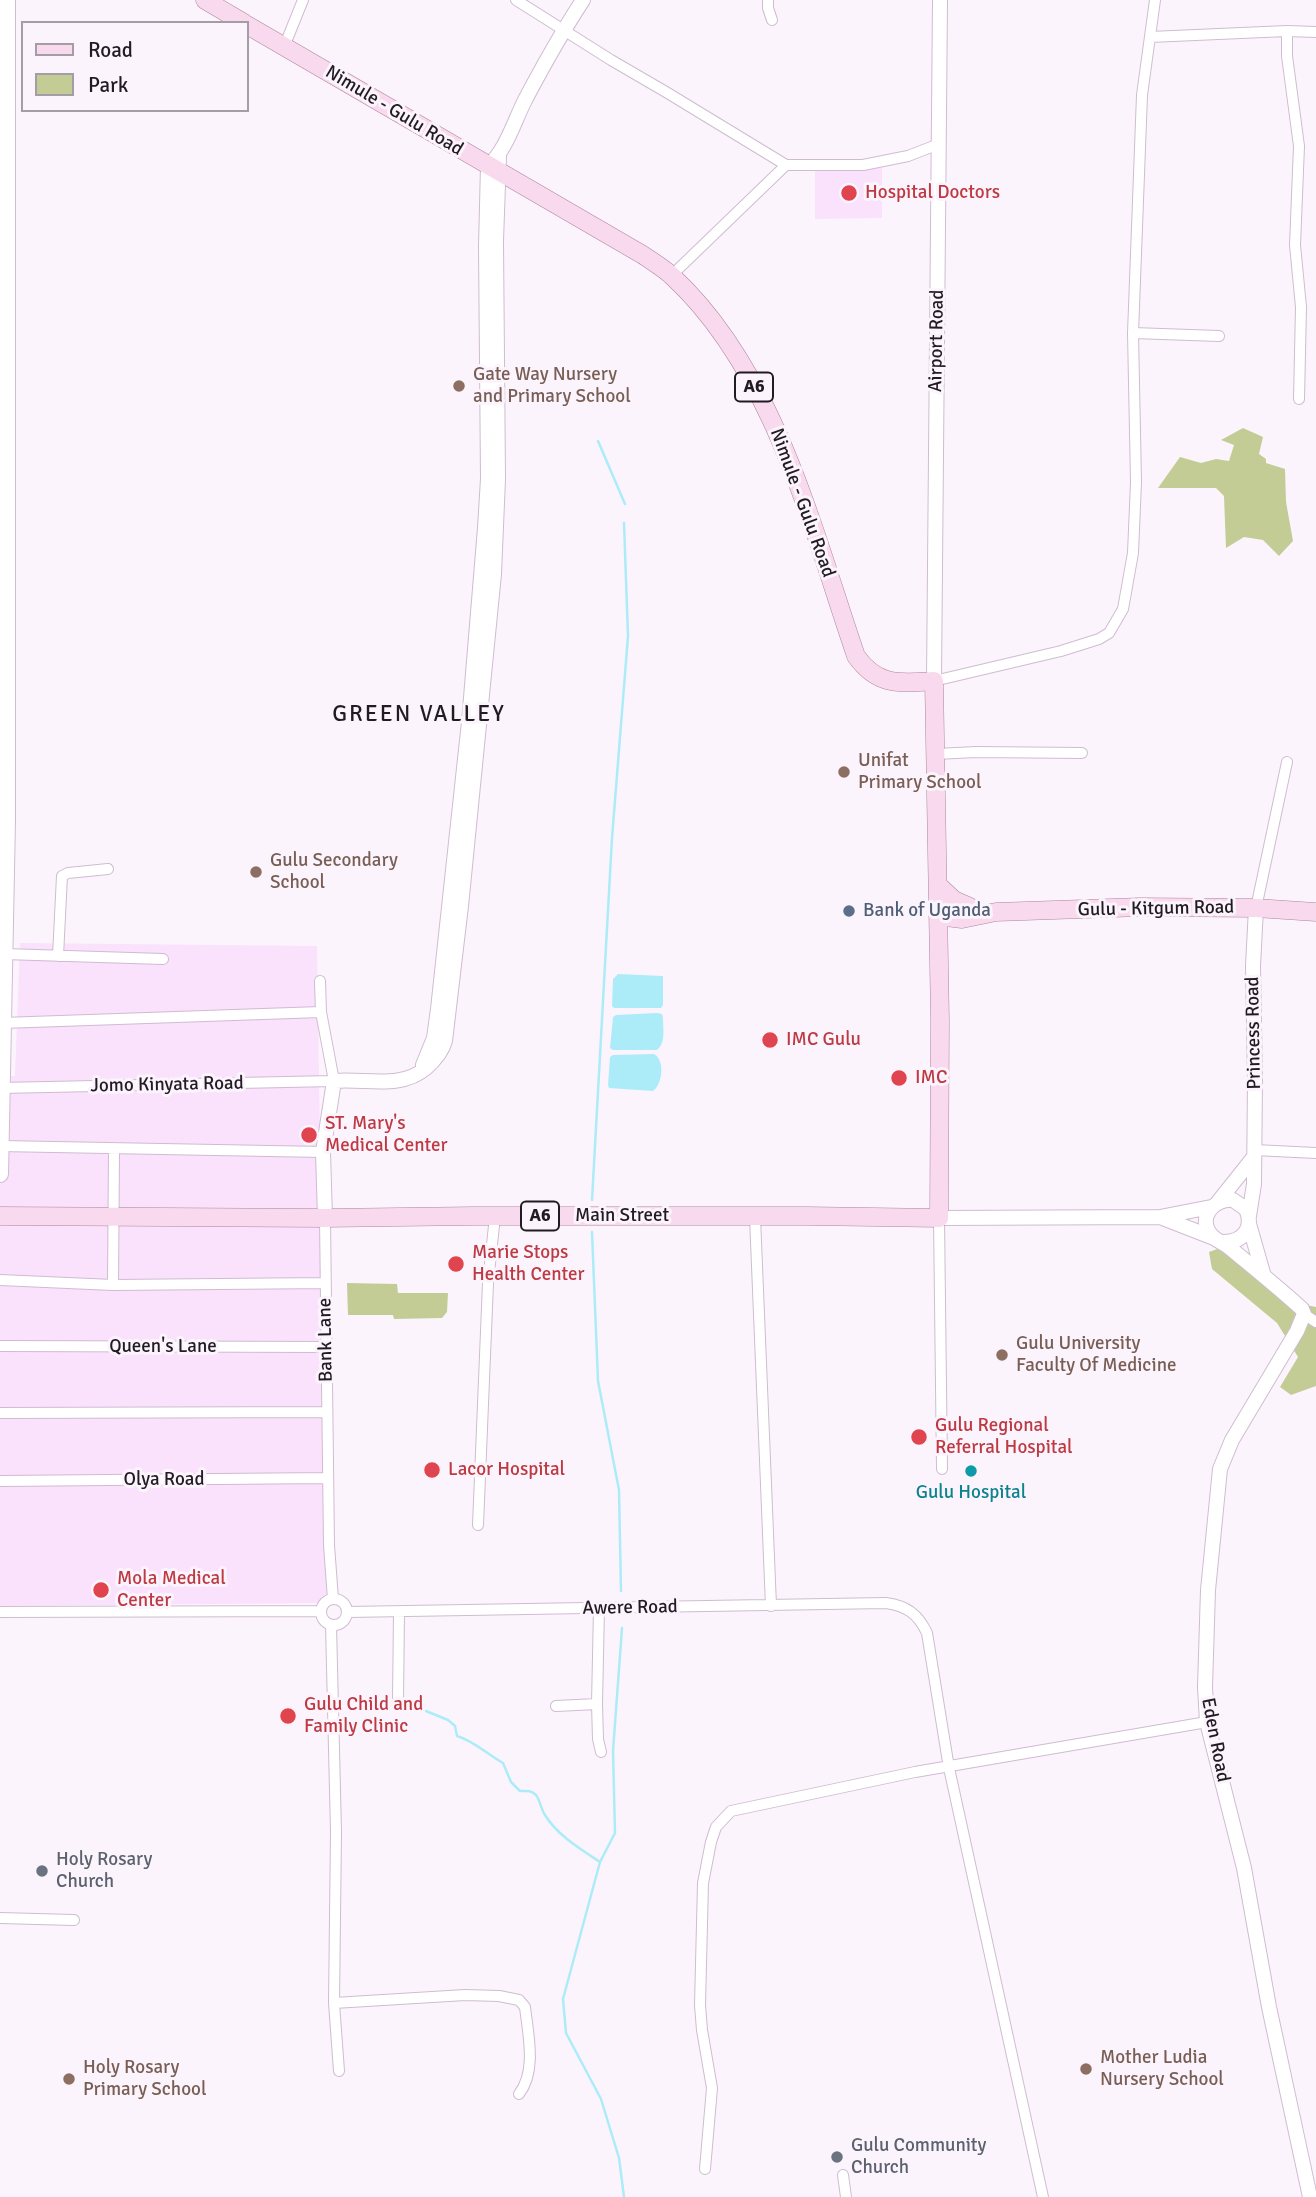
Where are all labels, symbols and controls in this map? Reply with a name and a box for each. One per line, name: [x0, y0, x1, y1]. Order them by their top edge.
legend: [21, 21, 248, 112]
text: Road: [88, 37, 133, 63]
street label: Nimule - Gulu Road: [321, 61, 467, 161]
text: Park: [88, 72, 128, 98]
place label: Hospital Doctors: [865, 182, 1000, 204]
marker: Hospital Doctors: [839, 183, 859, 203]
street label: Airport Road: [925, 290, 949, 392]
place label: Gate Way Nursery and Primary School: [473, 364, 631, 408]
road number: A6: [735, 372, 773, 402]
marker: Gate Way Nursery and Primary School: [451, 378, 467, 394]
street label: Nimule - Gulu Road: [764, 425, 840, 581]
district label: GREEN VALLEY: [334, 701, 504, 729]
place label: Unifat Primary School: [858, 750, 981, 794]
marker: Unifat Primary School: [836, 764, 852, 780]
place label: Gulu Secondary School: [270, 850, 398, 894]
marker: Gulu Secondary School: [248, 864, 264, 880]
street label: Gulu - Kitgum Road: [1077, 896, 1235, 922]
place label: Bank of Uganda: [863, 900, 991, 922]
marker: Bank of Uganda: [841, 903, 857, 919]
street label: Princess Road: [1242, 976, 1266, 1090]
place label: IMC Gulu: [786, 1029, 861, 1051]
marker: IMC Gulu: [760, 1030, 780, 1050]
place label: IMC: [915, 1067, 947, 1089]
marker: IMC: [889, 1068, 909, 1088]
street label: Jomo Kinyata Road: [90, 1072, 244, 1098]
place label: ST. Mary's Medical Center: [325, 1113, 448, 1157]
marker: ST. Mary's Medical Center: [299, 1125, 319, 1145]
road number: A6: [521, 1202, 559, 1231]
street label: Main Street: [575, 1205, 669, 1227]
place label: Marie Stops Health Center: [472, 1242, 585, 1286]
marker: Marie Stops Health Center: [446, 1254, 466, 1274]
street label: Bank Lane: [314, 1298, 338, 1382]
place label: Gulu University Faculty Of Medicine: [1016, 1333, 1177, 1377]
street label: Queen's Lane: [109, 1336, 217, 1358]
marker: Gulu University Faculty Of Medicine: [994, 1347, 1010, 1363]
place label: Gulu Regional Referral Hospital: [935, 1415, 1073, 1459]
marker: Gulu Regional Referral Hospital: [909, 1427, 929, 1447]
place label: Lacor Hospital: [448, 1459, 565, 1481]
marker: Lacor Hospital: [422, 1460, 442, 1480]
marker: Gulu Hospital: [963, 1463, 979, 1479]
street label: Olya Road: [124, 1469, 204, 1491]
place label: Gulu Hospital: [916, 1482, 1026, 1504]
place label: Mola Medical Center: [117, 1568, 226, 1612]
marker: Mola Medical Center: [91, 1580, 111, 1600]
street label: Awere Road: [582, 1596, 678, 1620]
place label: Gulu Child and Family Clinic: [304, 1694, 423, 1738]
street label: Eden Road: [1196, 1696, 1234, 1784]
marker: Gulu Child and Family Clinic: [278, 1706, 298, 1726]
place label: Holy Rosary Church: [56, 1849, 152, 1893]
marker: Holy Rosary Church: [34, 1863, 50, 1879]
place label: Mother Ludia Nursery School: [1100, 2047, 1224, 2091]
place label: Holy Rosary Primary School: [83, 2057, 206, 2101]
marker: Mother Ludia Nursery School: [1078, 2061, 1094, 2077]
marker: Holy Rosary Primary School: [61, 2071, 77, 2087]
place label: Gulu Community Church: [851, 2135, 986, 2179]
marker: Gulu Community Church: [829, 2149, 845, 2165]

